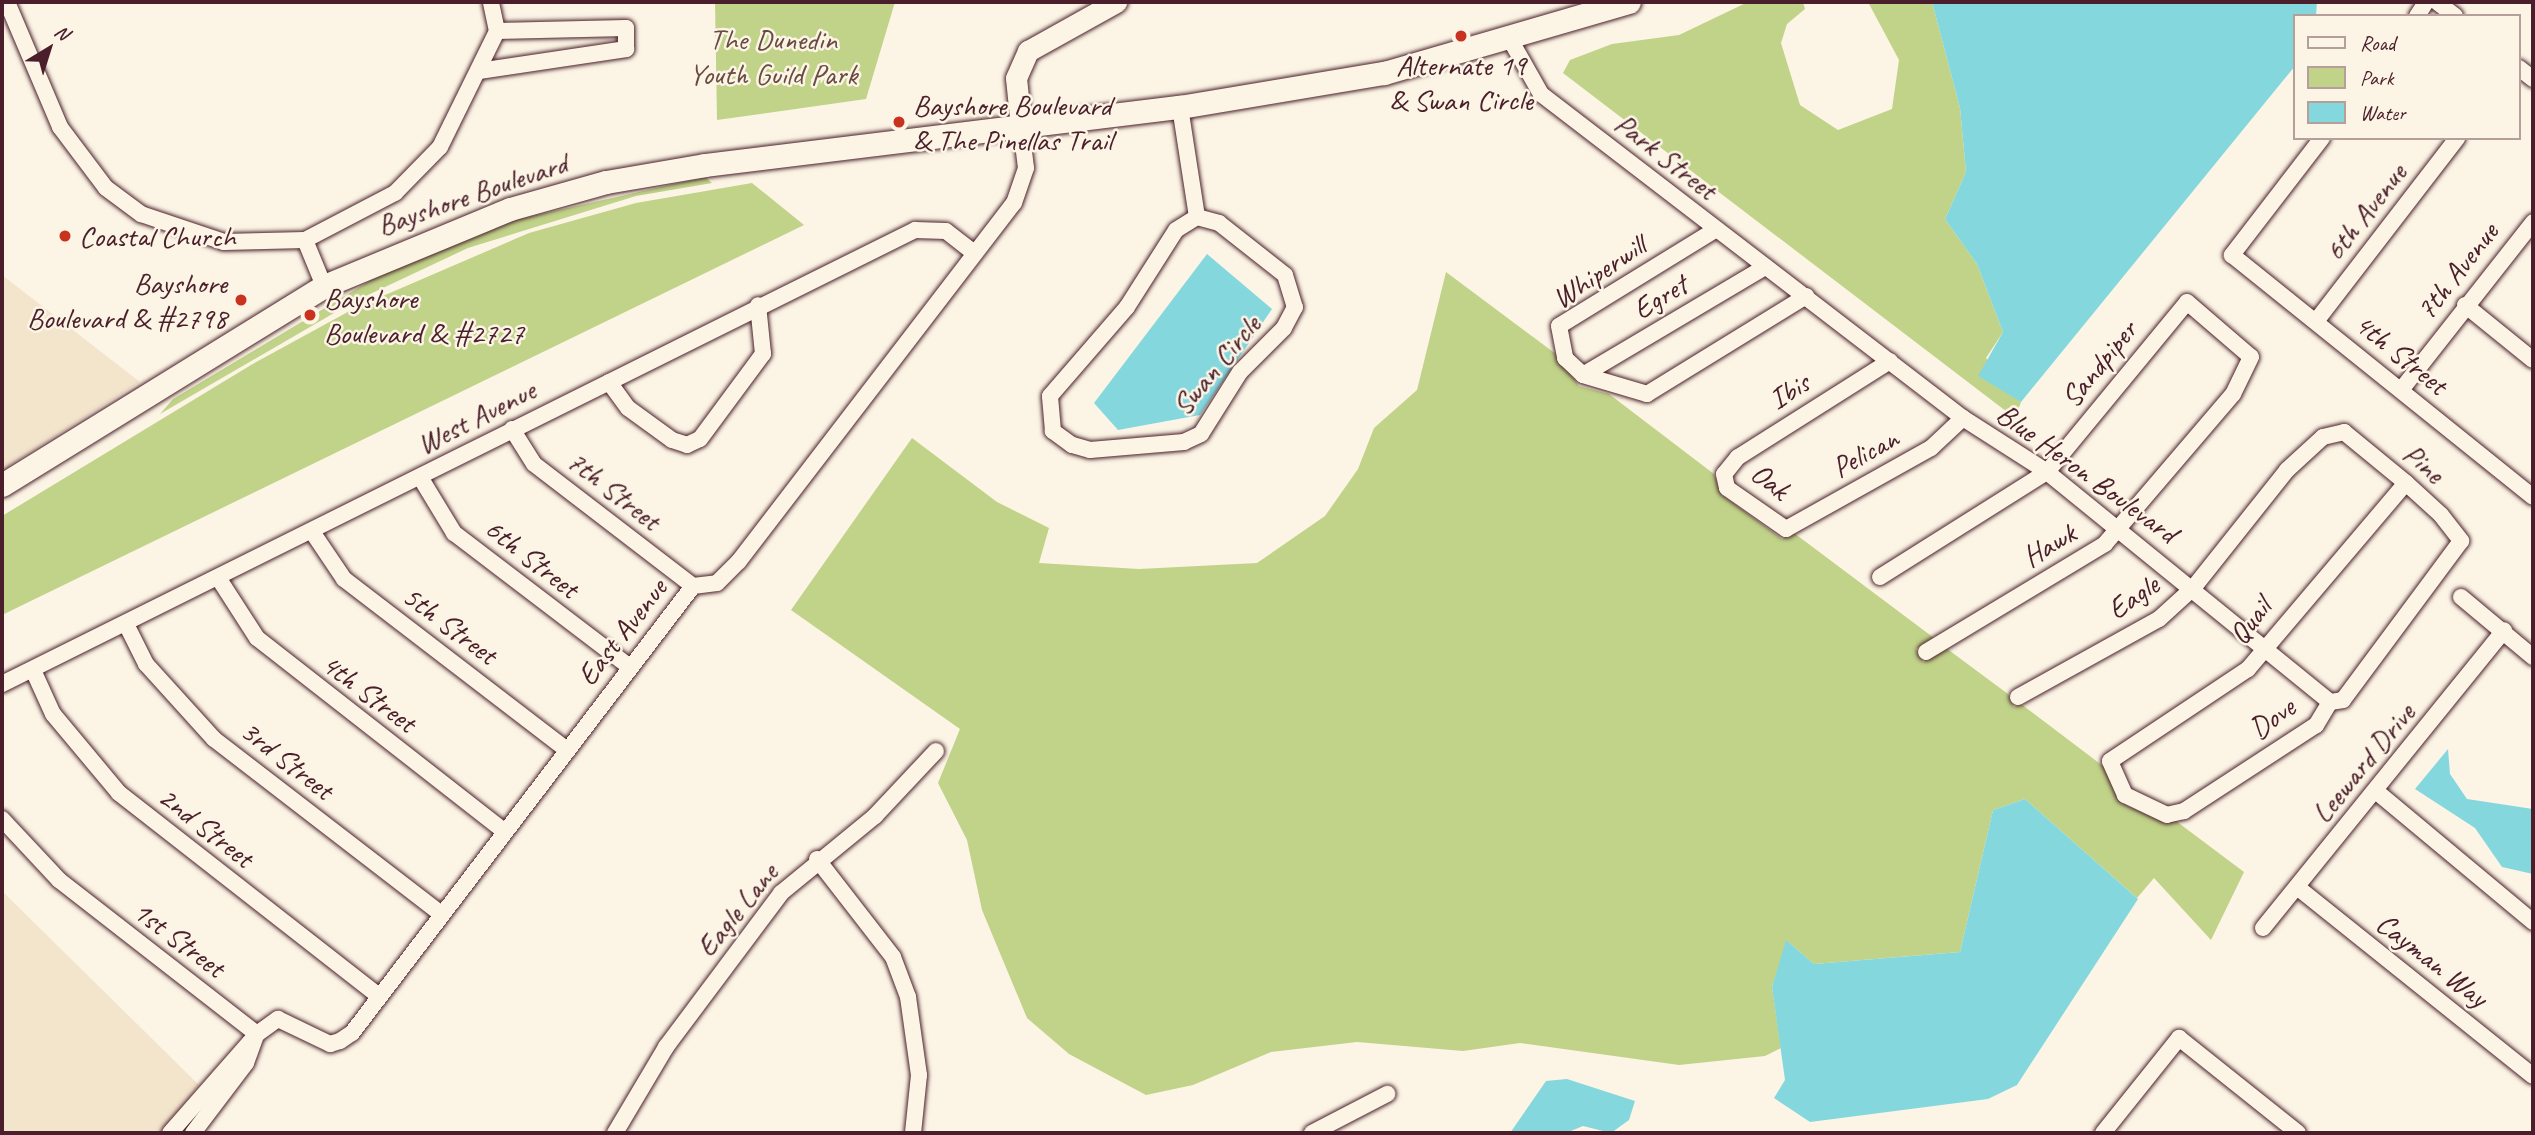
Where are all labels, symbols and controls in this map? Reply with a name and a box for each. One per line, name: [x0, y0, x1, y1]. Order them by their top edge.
north arrow: [14, 14, 84, 84]
legend: [2294, 14, 2521, 140]
text: N: [50, 19, 74, 46]
park label: The Dunedin Youth Guild Park: [689, 21, 857, 91]
marker: Alternate 19 & Swan Circle: [1453, 28, 1469, 44]
text: Road: [2360, 30, 2395, 56]
place label: Alternate 19 & Swan Circle: [1389, 47, 1533, 118]
text: Park: [2360, 65, 2393, 91]
place label: Bayshore Boulevard & The Pinellas Trail: [913, 87, 1111, 158]
text: Water: [2360, 100, 2406, 126]
street label: Park Street: [1608, 105, 1724, 207]
marker: Bayshore Boulevard & The Pinellas Trail: [891, 114, 907, 130]
street label: Bayshore Boulevard: [372, 145, 572, 243]
street label: 6th Avenue: [2316, 156, 2414, 268]
street label: 7th Avenue: [2408, 215, 2506, 327]
place label: Coastal Church: [79, 218, 236, 254]
marker: Coastal Church: [57, 228, 73, 244]
street label: Whiperwill: [1545, 228, 1653, 316]
place label: Bayshore Boulevard & #2798: [27, 265, 227, 336]
street label: Egret: [1626, 267, 1694, 327]
place label: Bayshore Boulevard & #2727: [324, 280, 524, 350]
marker: Bayshore Boulevard & #2798: [233, 292, 249, 308]
street label: 4th Street: [2347, 306, 2455, 402]
marker: Bayshore Boulevard & #2727: [302, 307, 318, 323]
street label: Swan Circle: [1164, 308, 1268, 422]
street label: Sandpiper: [2053, 313, 2145, 415]
street label: Ibis: [1762, 365, 1816, 417]
street label: West Avenue: [411, 372, 541, 462]
street label: Blue Heron Boulevard: [1989, 395, 2185, 551]
street label: Pelican: [1825, 420, 1905, 486]
street label: Pine: [2396, 435, 2452, 491]
street label: 7th Street: [560, 442, 668, 538]
street label: Oak: [1744, 455, 1796, 507]
street label: 6th Street: [478, 510, 586, 606]
street label: Hawk: [2016, 515, 2082, 575]
street label: Eagle: [2100, 567, 2166, 627]
street label: East Avenue: [569, 572, 675, 692]
street label: 5th Street: [395, 578, 505, 672]
street label: Quail: [2221, 591, 2279, 651]
street label: 4th Street: [314, 646, 424, 740]
street label: Dove: [2242, 689, 2302, 747]
street label: Leeward Drive: [2304, 696, 2422, 830]
street label: 3rd Street: [233, 712, 341, 808]
street label: 2nd Street: [151, 779, 261, 875]
street label: Eagle Lane: [688, 856, 786, 964]
street label: 1st Street: [126, 893, 232, 985]
street label: Cayman Way: [2369, 905, 2495, 1015]

